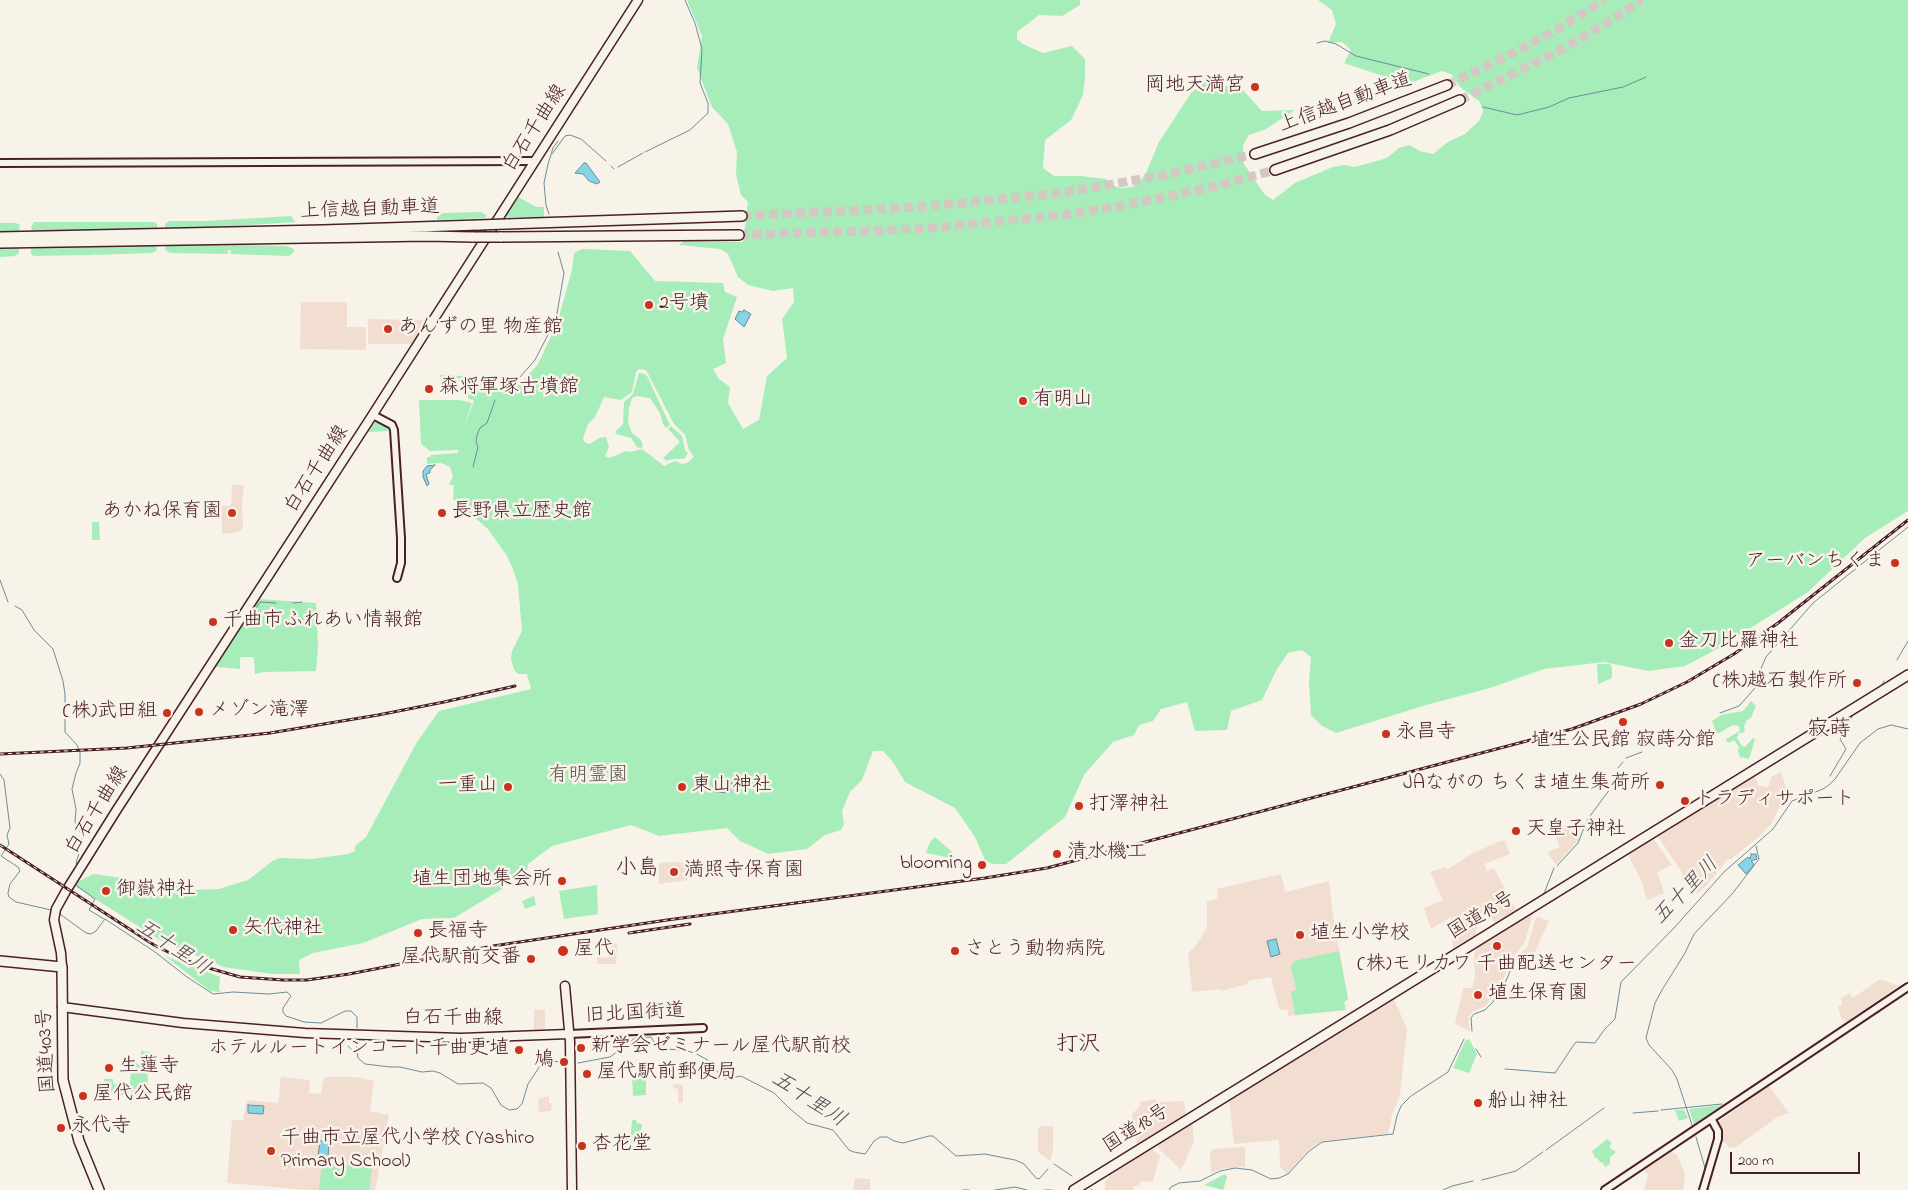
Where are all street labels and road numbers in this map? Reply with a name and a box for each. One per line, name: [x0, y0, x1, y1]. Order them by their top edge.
street label: 上信越自動車道: [1276, 69, 1416, 139]
street label: 白石千曲線: [499, 81, 573, 177]
street label: 上信越自動車道: [300, 197, 440, 225]
street label: 白石千曲線: [281, 422, 355, 518]
street label: 白石千曲線: [61, 762, 135, 860]
street label: 国道18号: [1444, 888, 1520, 946]
street label: 旧北国街道: [584, 1000, 686, 1030]
street label: 国道403号: [34, 1008, 62, 1094]
street label: 白石千曲線: [403, 1008, 503, 1032]
street label: 国道18号: [1099, 1100, 1175, 1160]

